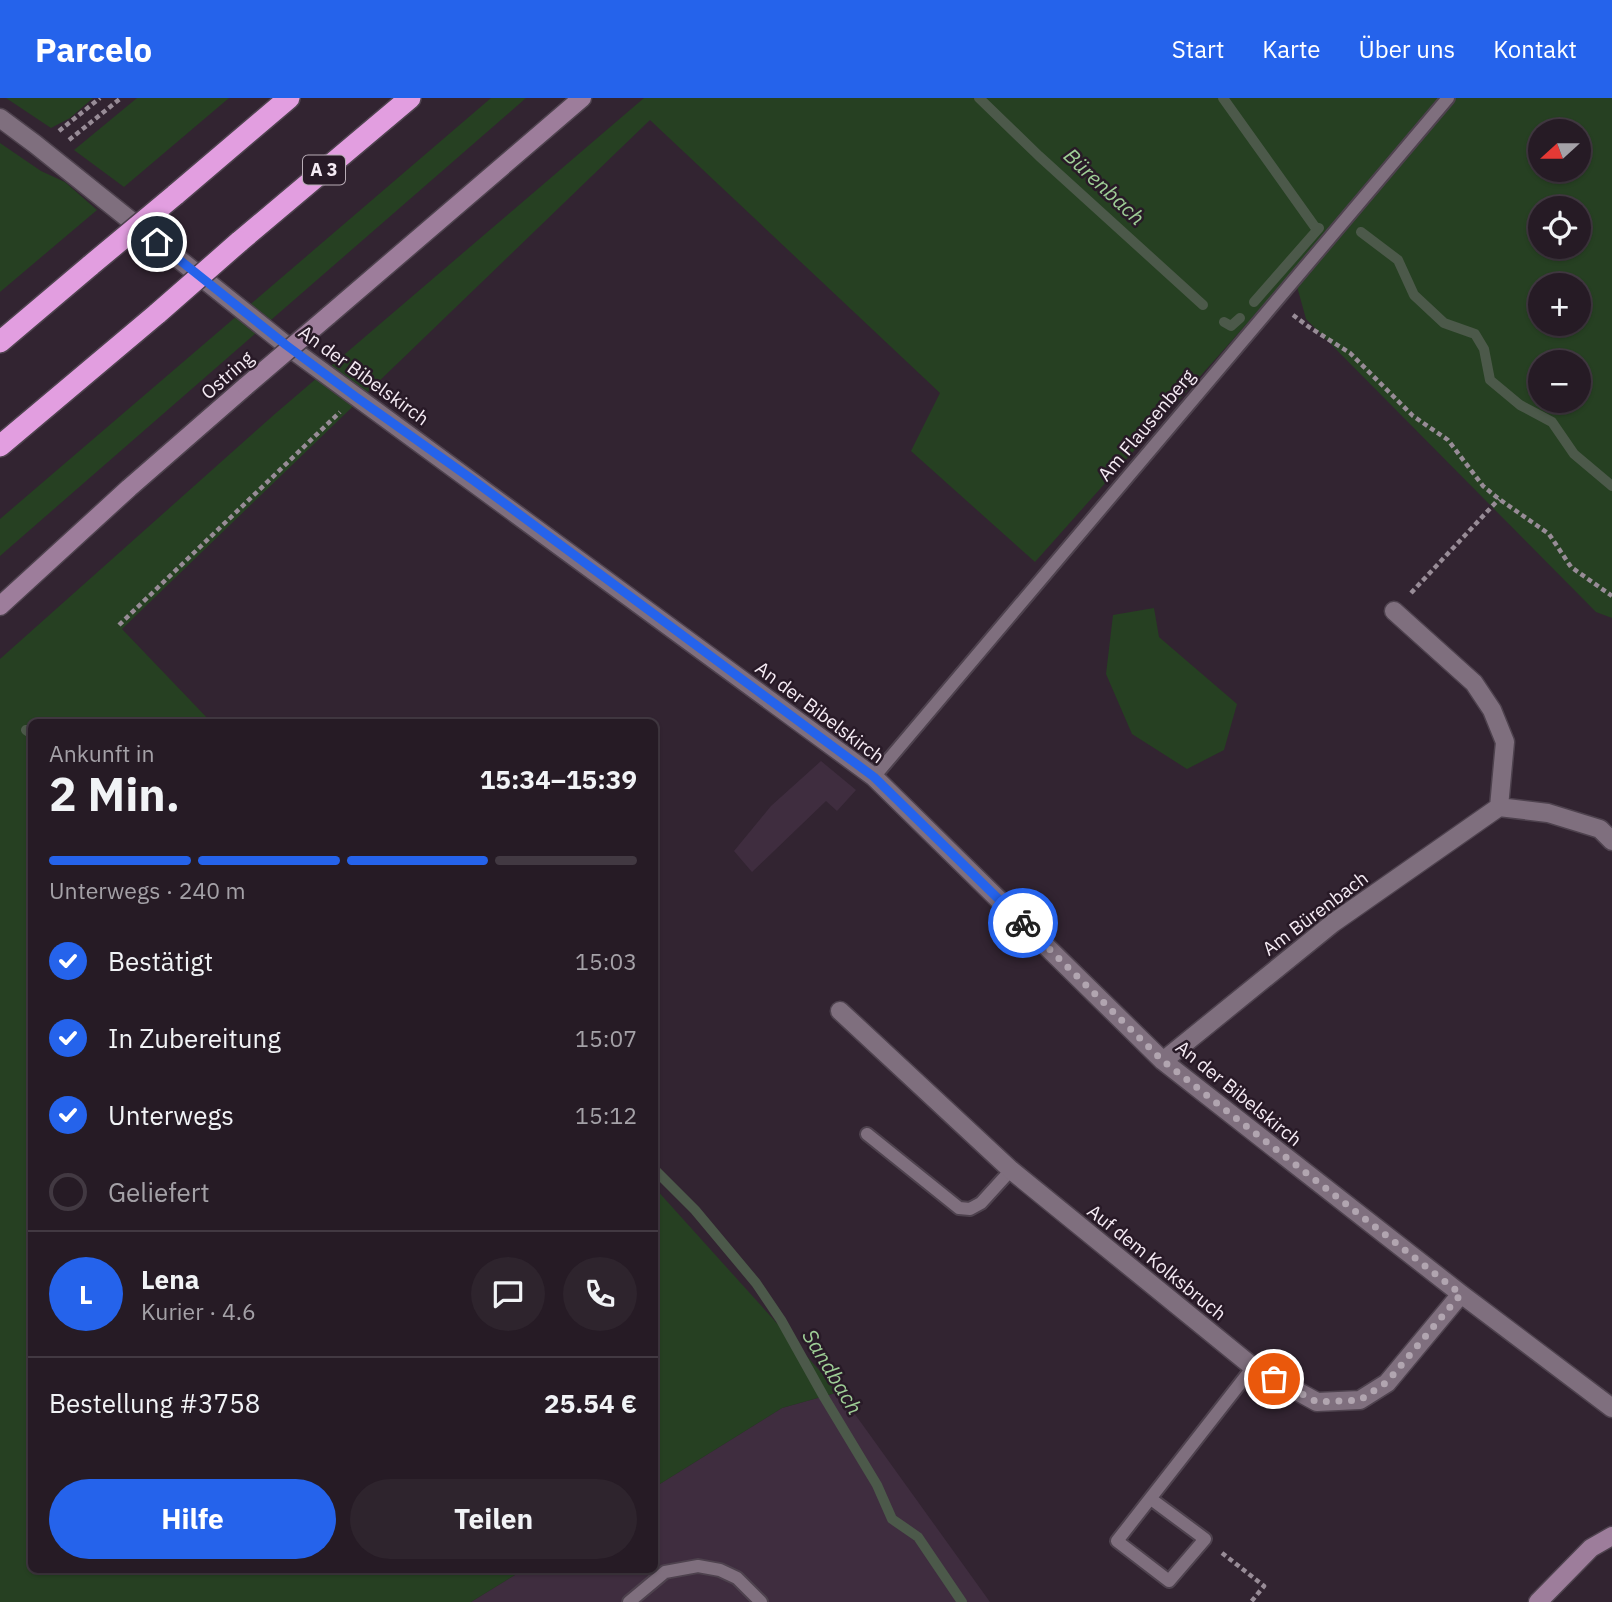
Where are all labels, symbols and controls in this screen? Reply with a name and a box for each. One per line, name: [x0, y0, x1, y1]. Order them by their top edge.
text: Parcelo: [35, 28, 152, 71]
text: Start: [1172, 33, 1224, 65]
text: Karte: [1262, 33, 1320, 65]
text: Über uns: [1358, 33, 1455, 65]
text: Kontakt: [1493, 33, 1577, 65]
north arrow: [1528, 119, 1591, 182]
map controls: [1528, 119, 1591, 413]
water label: Bürenbach: [1058, 141, 1151, 231]
road number: A 3: [303, 156, 345, 184]
button: locate: [1528, 196, 1591, 259]
pin: [127, 212, 187, 272]
icon: home: [138, 223, 176, 261]
button: +: [1528, 273, 1591, 336]
street label: An der Bibelskirch: [294, 320, 434, 430]
street label: Ostring: [196, 346, 258, 404]
button: −: [1528, 350, 1591, 413]
street label: Am Flausenberg: [1092, 364, 1200, 486]
street label: An der Bibelskirch: [751, 656, 889, 768]
text: Ankunft in: [49, 738, 155, 768]
text: 15:34–15:39: [480, 762, 637, 796]
text: 2 Min.: [49, 764, 180, 824]
street label: Am Bürenbach: [1257, 865, 1373, 961]
text: Unterwegs · 240 m: [49, 875, 246, 905]
courier: [988, 888, 1058, 958]
icon: bike: [1004, 904, 1042, 942]
icon: check: [49, 942, 87, 980]
text: Bestätigt: [108, 944, 213, 978]
text: 15:03: [575, 946, 637, 976]
icon: check: [49, 1019, 87, 1057]
text: In Zubereitung: [108, 1021, 281, 1055]
text: 15:07: [575, 1023, 637, 1053]
street label: An der Bibelskirch: [1171, 1035, 1307, 1151]
icon: check: [49, 1096, 87, 1134]
text: Unterwegs: [108, 1098, 234, 1132]
text: 15:12: [575, 1100, 637, 1130]
text: Geliefert: [108, 1175, 210, 1209]
street label: Auf dem Kolksbruch: [1083, 1199, 1231, 1325]
button: chat: [471, 1257, 545, 1331]
button: phone: [563, 1257, 637, 1331]
text: Lena: [141, 1262, 199, 1296]
text: L: [79, 1277, 93, 1311]
text: Kurier · 4.6: [141, 1296, 256, 1326]
water label: Sandbach: [796, 1324, 869, 1419]
pin: [1244, 1349, 1304, 1409]
icon: bag: [1255, 1360, 1293, 1398]
text: Bestellung #3758: [49, 1386, 260, 1420]
text: 25.54 €: [544, 1386, 637, 1420]
button: Hilfe: [49, 1479, 336, 1559]
button: Teilen: [350, 1479, 637, 1559]

